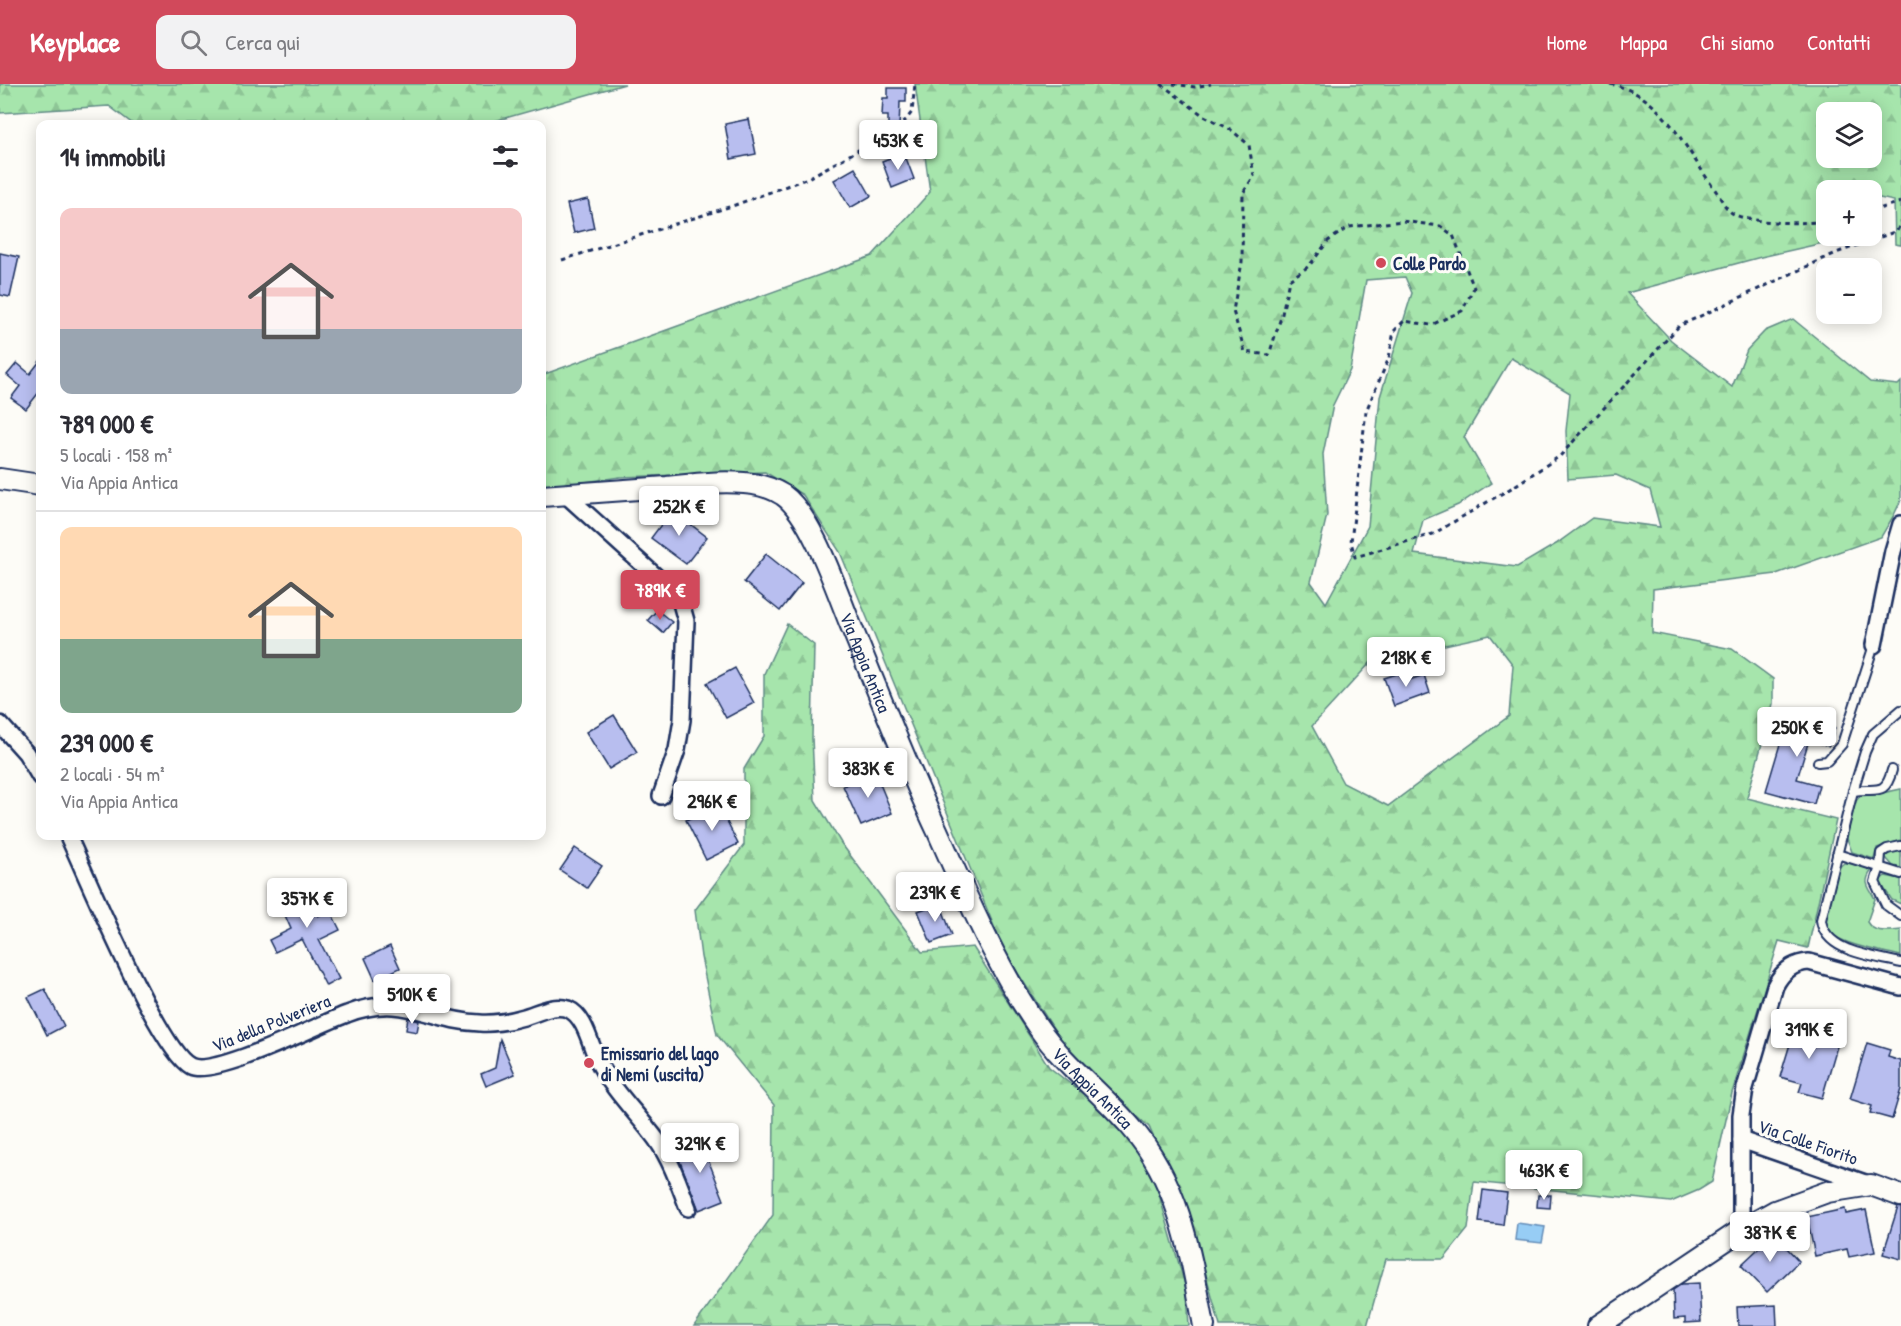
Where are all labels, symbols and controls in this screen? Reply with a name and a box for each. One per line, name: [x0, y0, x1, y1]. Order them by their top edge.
search box: [156, 15, 576, 69]
text: Keyplace: [30, 23, 120, 61]
icon: search: [177, 26, 210, 59]
text: Cerca qui: [225, 27, 300, 57]
text: Home: [1546, 28, 1587, 57]
text: Mappa: [1620, 28, 1667, 57]
text: Chi siamo: [1700, 28, 1774, 57]
text: Contatti: [1807, 28, 1871, 57]
map controls: [1816, 102, 1882, 324]
button: layers: [1816, 102, 1882, 168]
pin: 453K €: [849, 120, 947, 171]
text: 453K €: [873, 126, 923, 153]
text: 14 immobili: [60, 139, 166, 174]
icon: filters: [489, 140, 522, 173]
button: +: [1816, 180, 1882, 246]
icon: home: [237, 247, 345, 355]
place label: Colle Pardo: [1393, 251, 1467, 276]
marker: Colle Pardo: [1374, 256, 1388, 270]
button: −: [1816, 258, 1882, 324]
text: 789 000 €: [60, 406, 153, 441]
text: 5 locali · 158 m²: [60, 441, 172, 468]
text: Via Appia Antica: [60, 468, 178, 495]
pin: 252K €: [630, 486, 728, 537]
text: 252K €: [653, 492, 705, 519]
icon: home: [237, 566, 345, 674]
pin: 789K €: [611, 570, 709, 621]
text: 789K €: [635, 576, 685, 603]
street label: Via Appia Antica: [834, 609, 897, 716]
pin: 218K €: [1357, 637, 1455, 688]
text: 218K €: [1381, 643, 1431, 670]
pin: 250K €: [1748, 707, 1846, 758]
text: 250K €: [1771, 713, 1823, 740]
text: 239 000 €: [60, 725, 153, 760]
pin: 383K €: [819, 748, 917, 799]
text: 383K €: [842, 754, 894, 781]
text: 2 locali · 54 m²: [60, 760, 165, 787]
pin: 296K €: [663, 781, 761, 832]
text: Via Appia Antica: [60, 787, 178, 814]
text: 296K €: [687, 787, 737, 814]
pin: 239K €: [886, 872, 984, 923]
pin: 357K €: [258, 878, 356, 929]
text: 239K €: [910, 878, 960, 905]
text: 357K €: [281, 884, 333, 911]
pin: 510K €: [363, 974, 461, 1025]
text: 510K €: [387, 980, 437, 1007]
street label: Via della Polveriera: [208, 988, 334, 1058]
pin: 319K €: [1760, 1009, 1858, 1060]
text: 319K €: [1785, 1015, 1833, 1042]
place label: Emissario del lago di Nemi (uscita): [601, 1041, 719, 1087]
street label: Via Appia Antica: [1047, 1042, 1139, 1134]
marker: Emissario del lago di Nemi (uscita): [582, 1056, 596, 1070]
street label: Via Colle Fiorito: [1755, 1113, 1861, 1171]
pin: 329K €: [651, 1123, 749, 1174]
text: 329K €: [675, 1129, 725, 1156]
pin: 463K €: [1495, 1150, 1593, 1201]
text: 463K €: [1519, 1156, 1569, 1183]
pin: 387K €: [1721, 1212, 1819, 1263]
text: 387K €: [1744, 1218, 1796, 1245]

